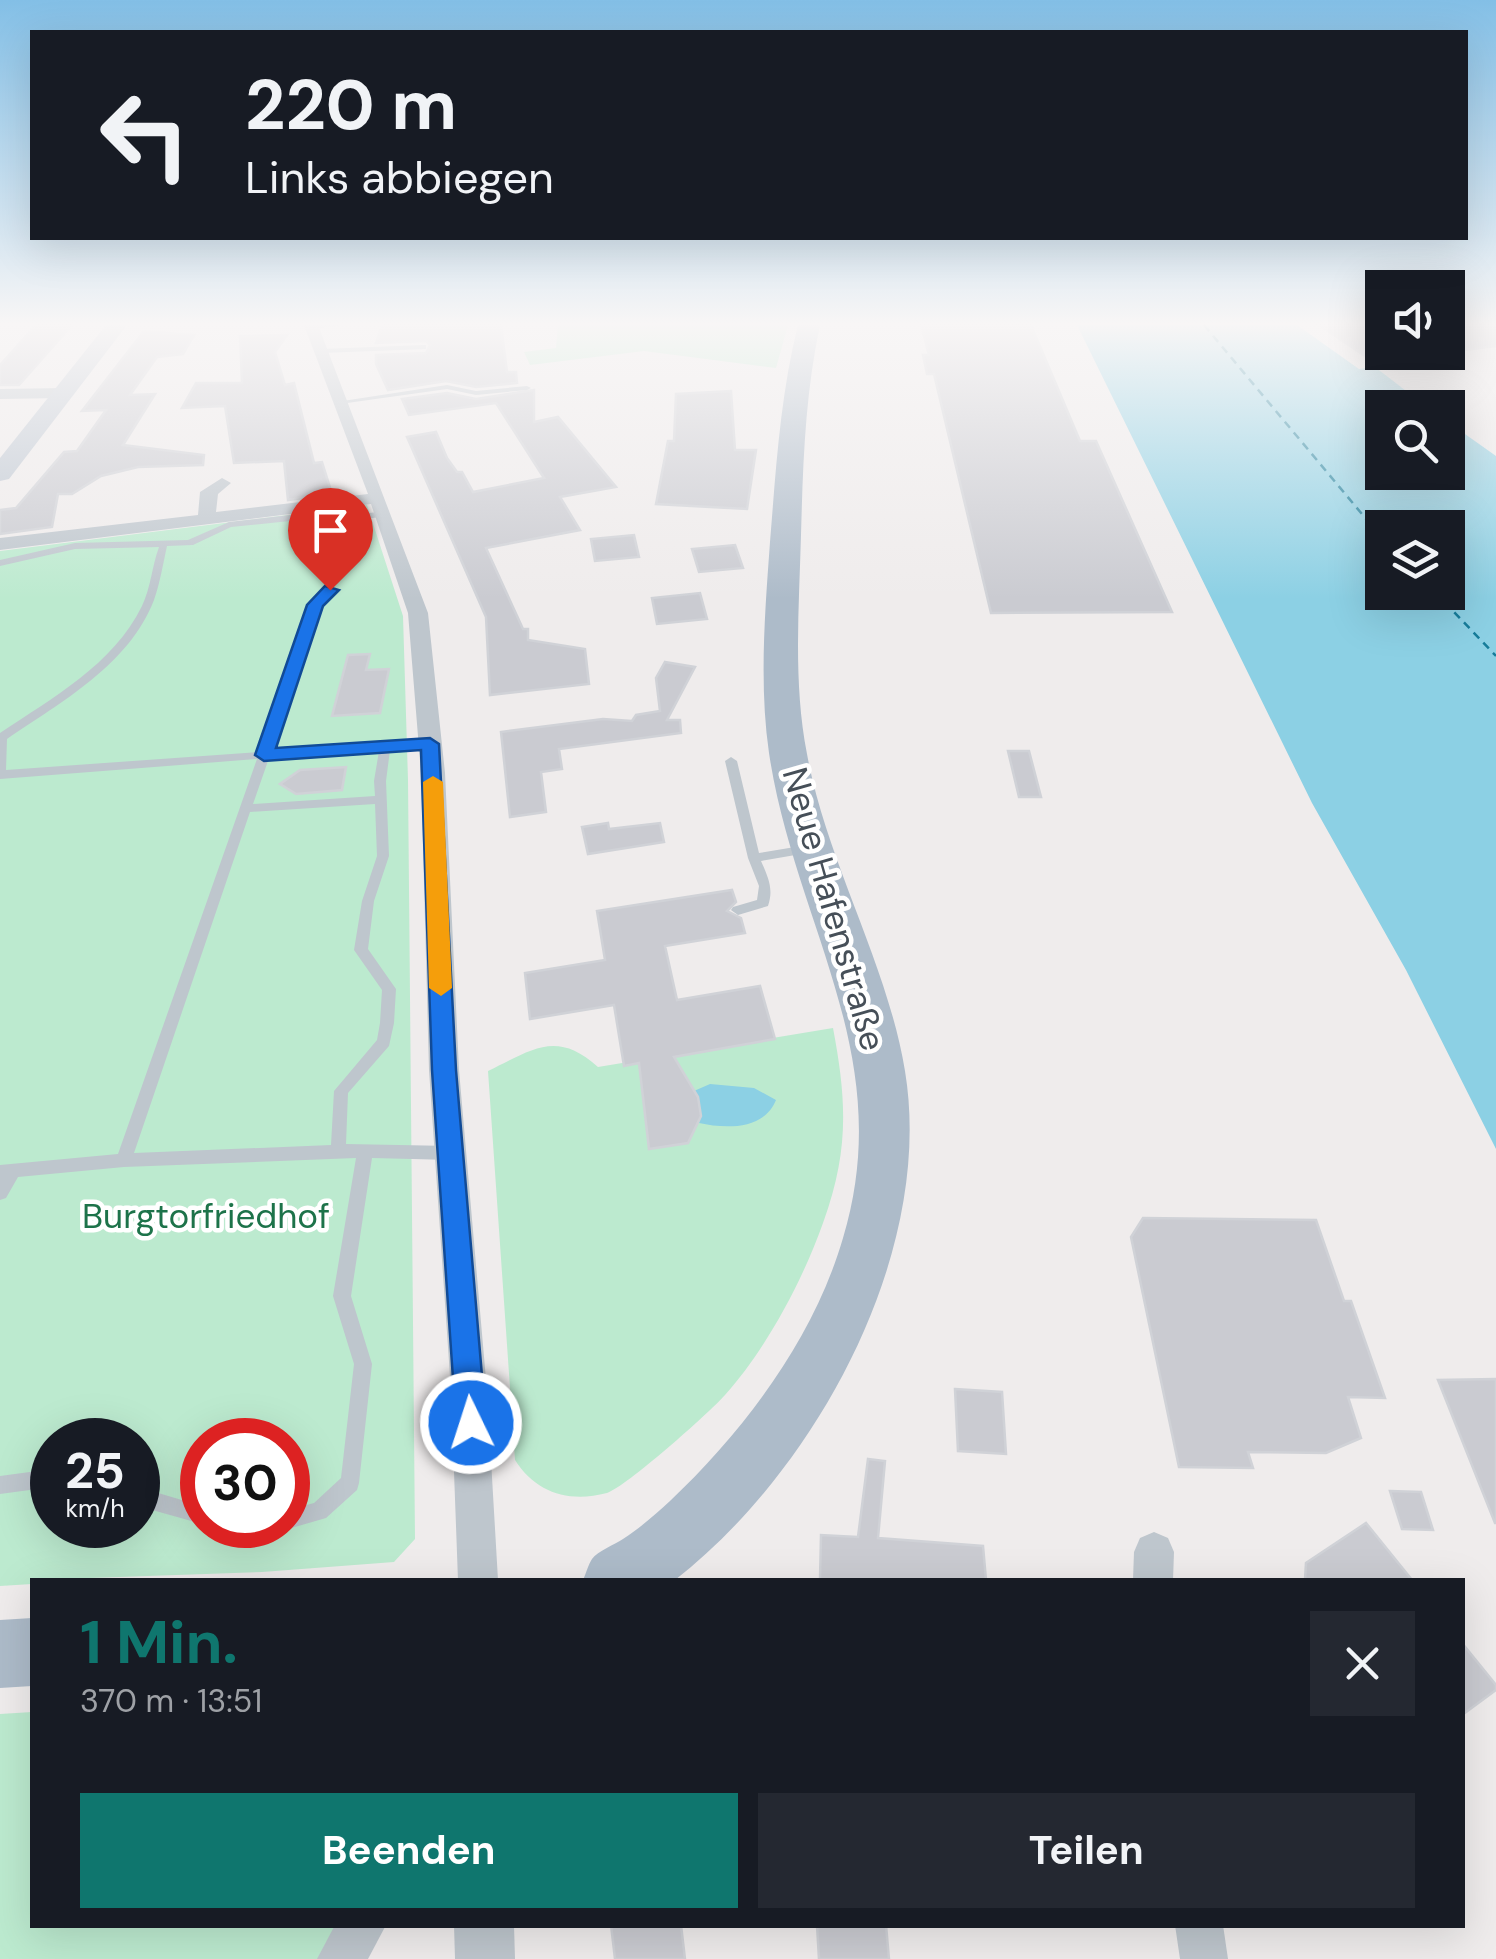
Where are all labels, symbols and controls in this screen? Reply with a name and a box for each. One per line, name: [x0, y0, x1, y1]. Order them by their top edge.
text: 220 m: [245, 60, 457, 151]
icon: left: [80, 70, 210, 200]
text: Links abbiegen: [245, 148, 554, 207]
map controls: [1365, 270, 1465, 610]
button: sound: [1365, 270, 1465, 370]
button: search: [1365, 390, 1465, 490]
pin: [288, 488, 373, 591]
icon: arrive: [303, 503, 358, 558]
button: layers: [1365, 510, 1465, 610]
street label: Neue Hafenstraße: [772, 762, 896, 1056]
park label: Burgtorfriedhof: [82, 1193, 330, 1239]
position arrow: [419, 1371, 523, 1475]
speed limit sign: 30: [180, 1418, 310, 1548]
text: 25: [65, 1438, 125, 1504]
text: km/h: [65, 1492, 125, 1525]
text: 1 Min.: [80, 1603, 238, 1682]
button: close: [1310, 1611, 1415, 1716]
text: 370 m · 13:51: [80, 1680, 262, 1722]
button: Beenden: [80, 1793, 738, 1908]
button: Teilen: [758, 1793, 1415, 1908]

